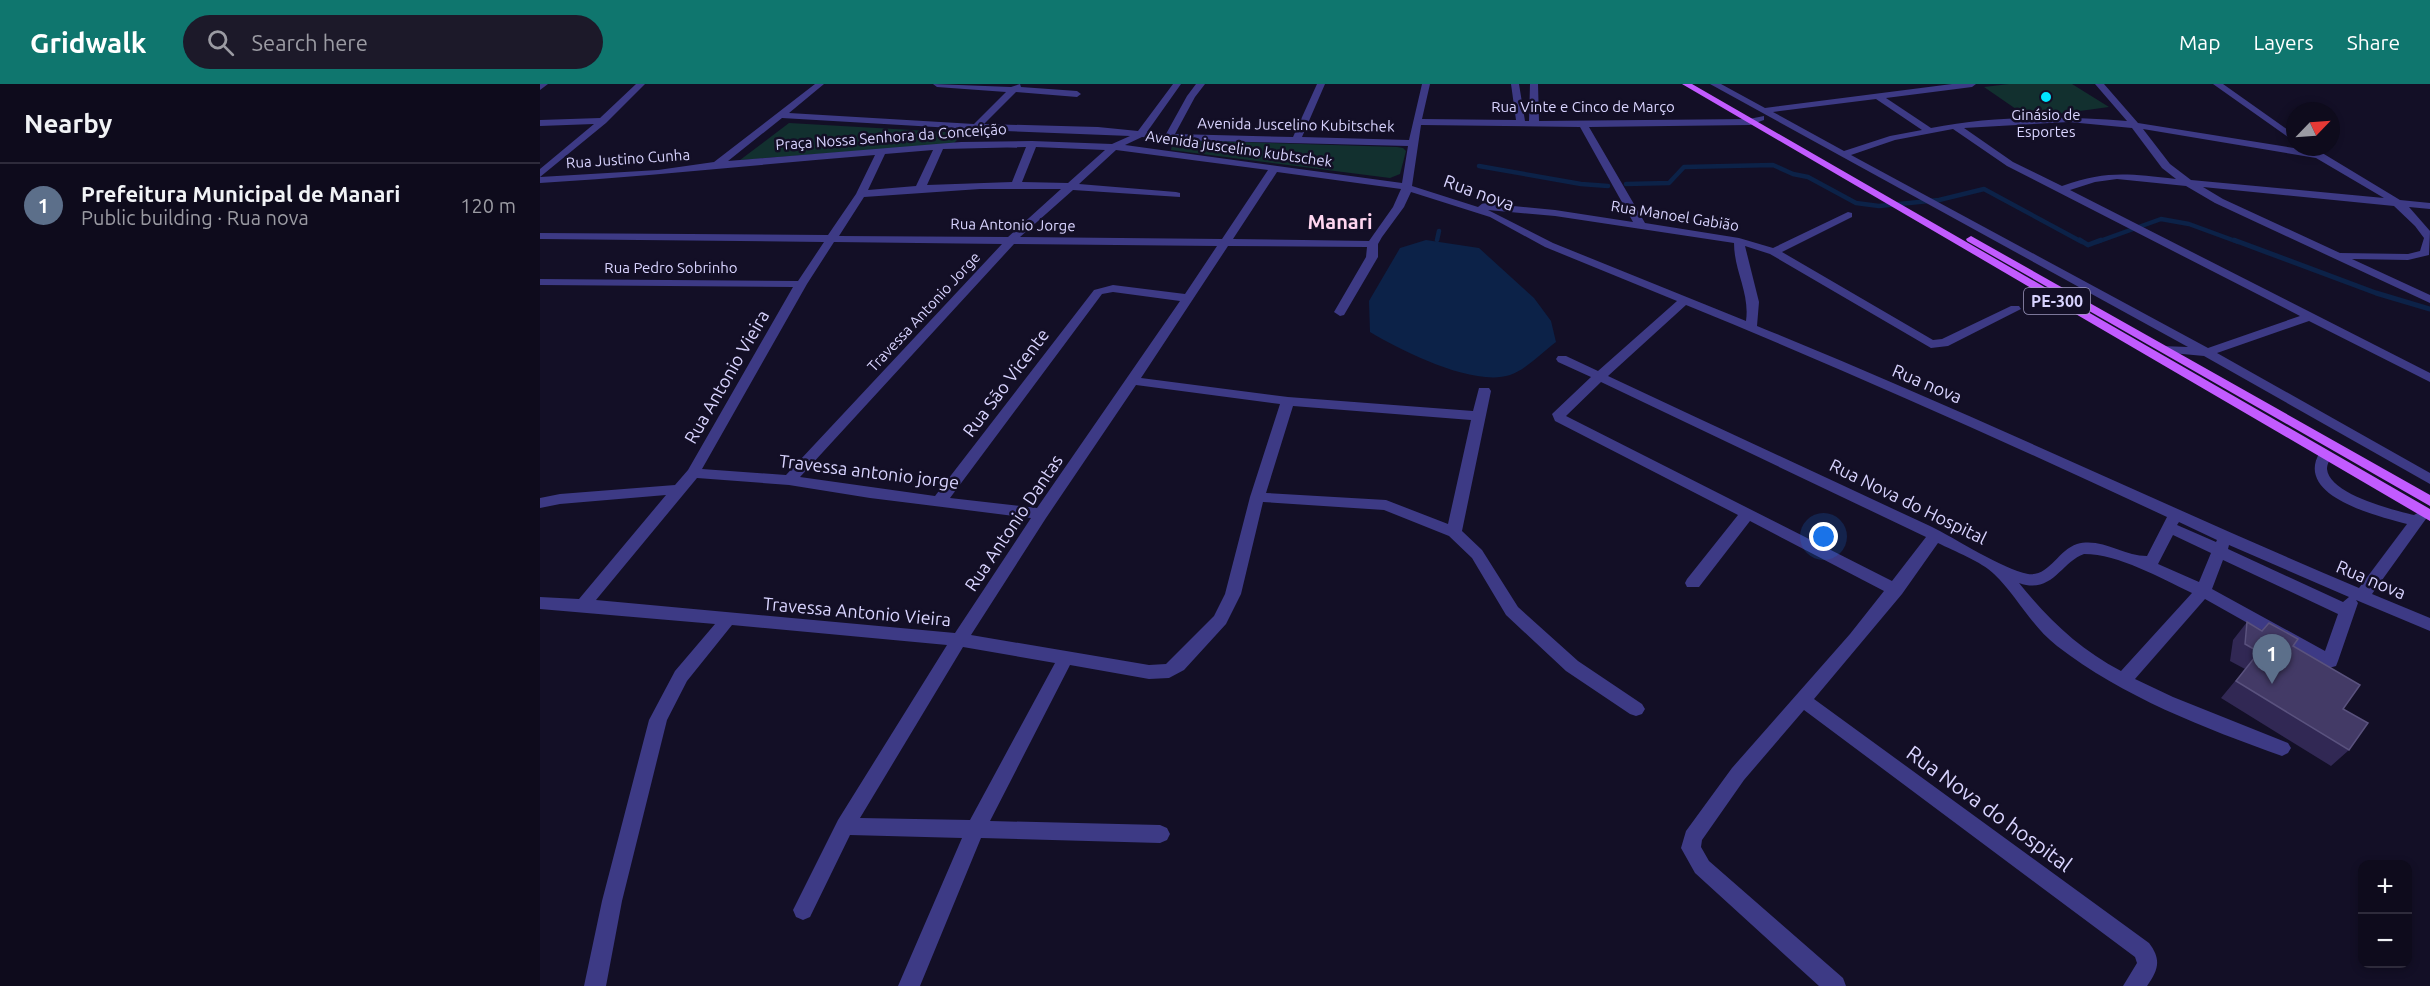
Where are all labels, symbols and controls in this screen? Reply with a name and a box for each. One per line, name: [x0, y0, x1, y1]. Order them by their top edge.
search box: [183, 15, 603, 69]
icon: search: [204, 26, 237, 59]
text: Gridwalk: [30, 27, 147, 58]
text: Search here: [252, 30, 368, 55]
text: Map: [2179, 30, 2220, 54]
text: Layers: [2253, 30, 2314, 54]
text: Share: [2347, 30, 2400, 54]
marker: Ginásio de Esportes: [2039, 90, 2053, 104]
street label: Rua Vinte e Cinco de Março: [1491, 98, 1675, 115]
north arrow: [2286, 102, 2340, 156]
place label: Ginásio de Esportes: [2011, 106, 2081, 140]
text: Nearby: [24, 109, 112, 138]
street label: Avenida Juscelino Kubitschek: [1197, 114, 1395, 135]
street label: Praça Nossa Senhora da Conceição: [775, 120, 1007, 153]
street label: Avenida juscelino kubtschek: [1145, 127, 1334, 170]
street label: Rua Justino Cunha: [565, 146, 691, 171]
street label: Rua nova: [1441, 170, 1517, 214]
text: Prefeitura Municipal de Manari: [81, 181, 401, 206]
text: 1: [38, 194, 49, 217]
text: 120 m: [460, 194, 516, 217]
street label: Rua Manoel Gabião: [1610, 197, 1740, 234]
text: Public building · Rua nova: [81, 206, 309, 229]
district label: Manari: [1308, 210, 1373, 233]
street label: Rua Antonio Jorge: [950, 215, 1076, 234]
street label: Travessa Antonio Jorge: [864, 248, 983, 375]
street label: Rua Pedro Sobrinho: [604, 259, 738, 276]
road number: PE-300: [2024, 288, 2090, 314]
street label: Rua Antonio Vieira: [680, 306, 772, 447]
street label: Rua São Vicente: [958, 324, 1052, 440]
street label: Rua nova: [1890, 359, 1965, 407]
street label: Travessa antonio jorge: [778, 450, 960, 492]
street label: Rua Antonio Dantas: [960, 450, 1066, 594]
street label: Rua Nova do Hospital: [1827, 454, 1991, 548]
your location: [1809, 522, 1838, 551]
street label: Rua nova: [2334, 555, 2409, 603]
street label: Travessa Antonio Vieira: [762, 593, 952, 629]
pin: 1: [2252, 634, 2292, 684]
street label: Rua Nova do hospital: [1902, 740, 2077, 876]
map controls: [2358, 860, 2412, 968]
button: +: [2358, 860, 2412, 914]
button: −: [2358, 914, 2412, 968]

